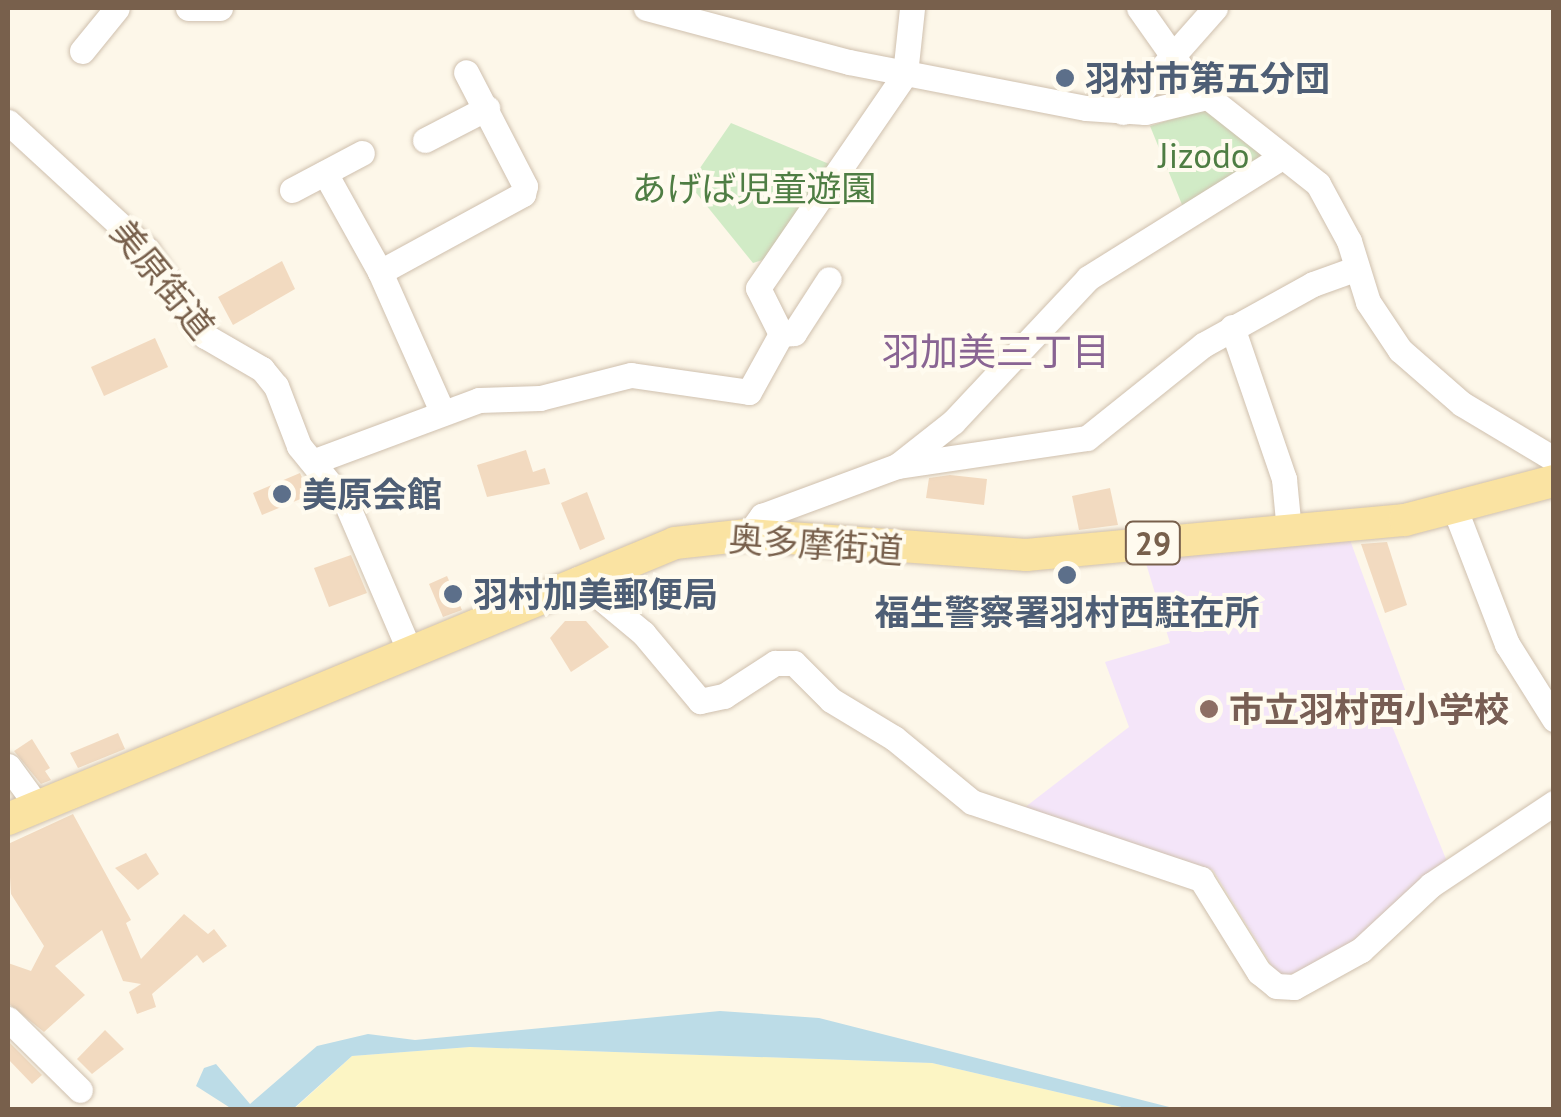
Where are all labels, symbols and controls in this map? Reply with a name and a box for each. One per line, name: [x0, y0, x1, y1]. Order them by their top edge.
place label: 羽村市第五分団: [1085, 57, 1330, 99]
marker: 羽村市第五分団: [1054, 67, 1076, 89]
park label: Jizodo: [1159, 134, 1249, 176]
park label: あげば児童遊園: [632, 167, 876, 209]
street label: 美原街道: [103, 211, 223, 347]
district label: 羽加美三丁目: [882, 328, 1110, 374]
place label: 美原会館: [302, 473, 442, 515]
marker: 美原会館: [271, 483, 293, 505]
road number: 29: [1123, 516, 1183, 570]
street label: 奥多摩街道: [727, 517, 905, 571]
marker: 福生警察署羽村西駐在所: [1056, 564, 1078, 586]
place label: 羽村加美郵便局: [473, 573, 718, 615]
marker: 羽村加美郵便局: [442, 583, 464, 605]
place label: 福生警察署羽村西駐在所: [875, 591, 1259, 633]
place label: 市立羽村西小学校: [1229, 688, 1509, 730]
marker: 市立羽村西小学校: [1198, 698, 1220, 720]

